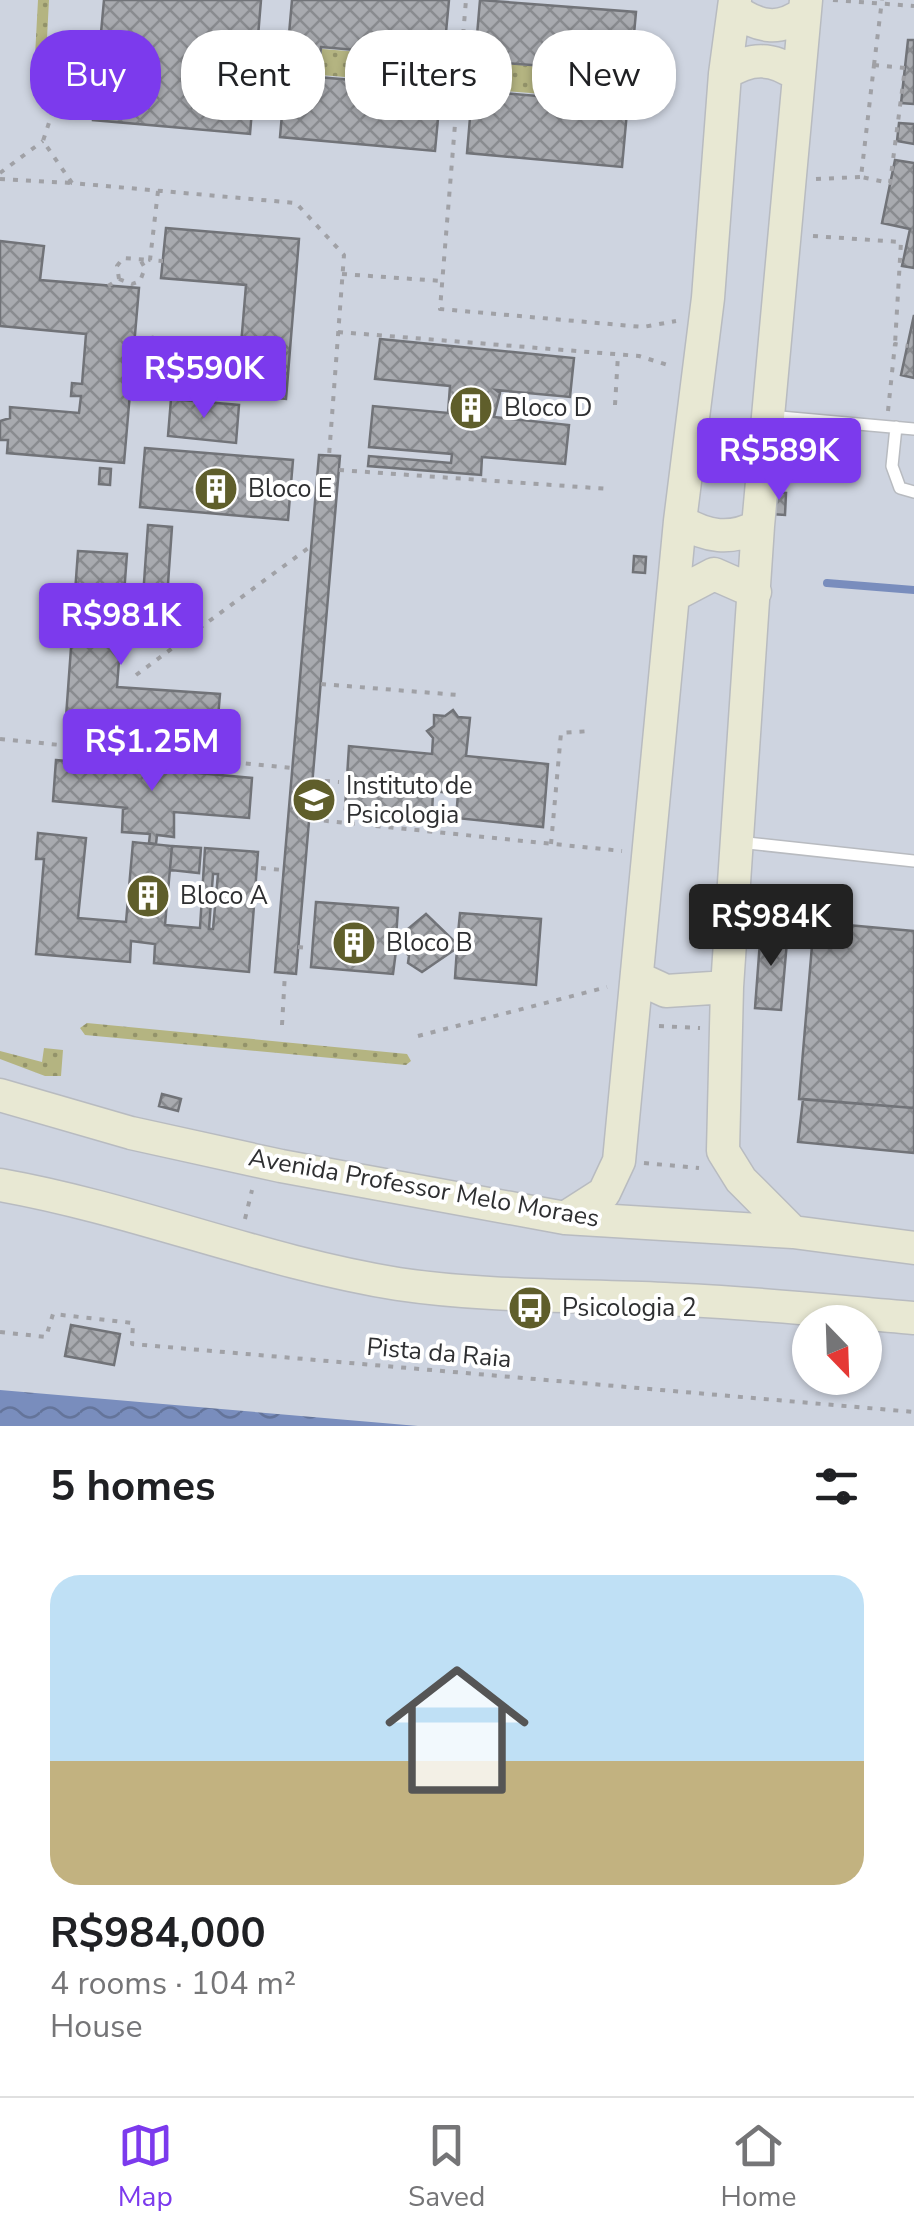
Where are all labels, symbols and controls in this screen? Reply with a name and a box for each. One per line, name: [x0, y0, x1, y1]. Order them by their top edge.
chip: Buy: [30, 30, 161, 120]
chip: Rent: [181, 30, 325, 120]
chip: Filters: [345, 30, 512, 120]
chip: New: [532, 30, 676, 120]
pin: R$590K: [123, 336, 285, 421]
text: R$590K: [144, 347, 264, 390]
building icon: Bloco D: [448, 385, 494, 431]
place label: Bloco D: [504, 391, 592, 425]
pin: R$589K: [698, 418, 860, 503]
text: R$589K: [719, 429, 839, 472]
building icon: Bloco E: [193, 466, 239, 512]
place label: Bloco E: [248, 472, 332, 506]
pin: R$981K: [40, 583, 202, 668]
text: R$981K: [61, 594, 181, 637]
pin: R$1.25M: [60, 709, 244, 794]
text: R$1.25M: [85, 720, 219, 763]
place label: Instituto de Psicologia: [346, 769, 473, 832]
school or university icon: Instituto de Psicologia: [291, 777, 337, 823]
building icon: Bloco A: [125, 873, 171, 919]
place label: Bloco A: [180, 879, 268, 913]
pin: R$984K: [690, 884, 852, 969]
text: R$984K: [711, 895, 831, 938]
building icon: Bloco B: [331, 920, 377, 966]
place label: Bloco B: [386, 926, 473, 960]
street label: Avenida Professor Melo Moraes: [246, 1140, 602, 1236]
bus stop icon: Psicologia 2: [507, 1285, 553, 1331]
place label: Psicologia 2: [562, 1291, 697, 1325]
north arrow: [792, 1305, 882, 1395]
map controls: [792, 1305, 882, 1395]
street label: Pista da Raia: [365, 1330, 513, 1376]
text: 5 homes: [50, 1458, 215, 1515]
icon: filters: [809, 1459, 864, 1514]
icon: home: [367, 1640, 547, 1820]
text: R$984,000: [50, 1905, 266, 1962]
text: 4 rooms · 104 m²: [50, 1962, 296, 2005]
text: House: [50, 2005, 143, 2048]
tab: Map: [118, 2118, 173, 2216]
tab: Saved: [408, 2118, 485, 2216]
tab: Home: [721, 2118, 796, 2216]

